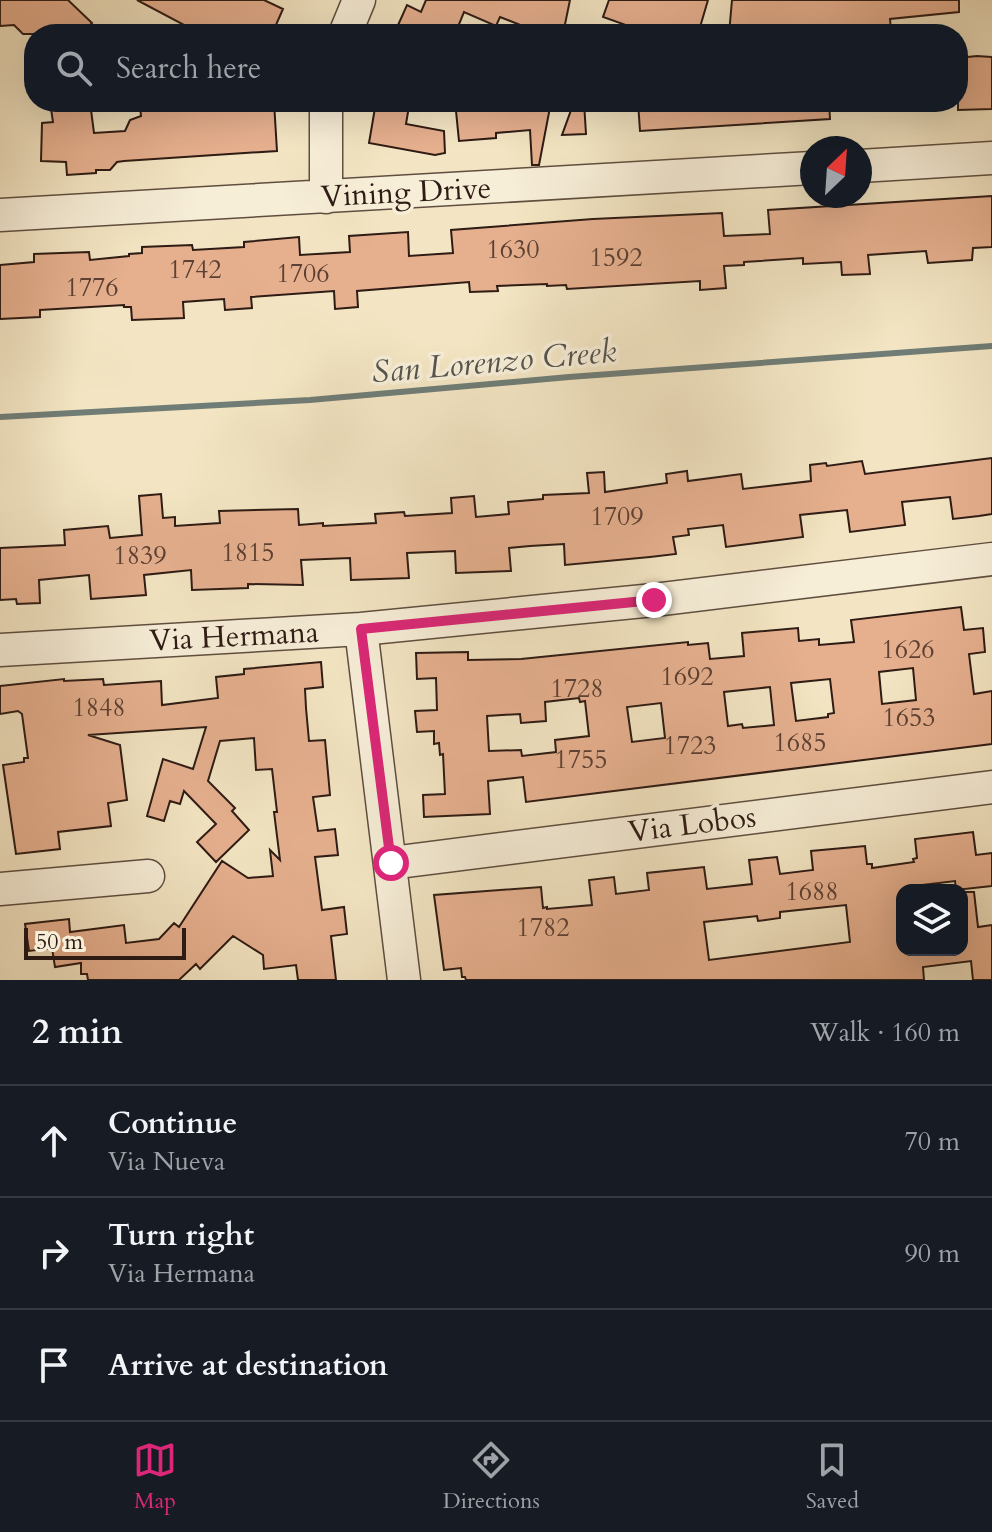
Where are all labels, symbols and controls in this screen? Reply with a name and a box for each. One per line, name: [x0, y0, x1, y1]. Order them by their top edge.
search box: [24, 24, 968, 112]
icon: search: [52, 46, 96, 90]
text: Search here: [116, 48, 261, 89]
north arrow: [800, 136, 872, 208]
street label: Vining Drive: [320, 168, 492, 217]
house number: 1630: [486, 232, 540, 267]
house number: 1592: [589, 240, 643, 275]
house number: 1742: [168, 252, 222, 287]
house number: 1706: [276, 256, 330, 291]
house number: 1776: [65, 270, 119, 305]
water label: San Lorenzo Creek: [370, 329, 618, 395]
house number: 1709: [590, 499, 644, 534]
house number: 1815: [221, 535, 275, 570]
house number: 1839: [113, 538, 167, 573]
route end: [636, 582, 672, 618]
street label: Via Hermana: [148, 612, 320, 661]
house number: 1626: [881, 632, 935, 667]
house number: 1692: [660, 659, 714, 694]
house number: 1728: [550, 671, 604, 706]
house number: 1848: [72, 690, 126, 725]
house number: 1653: [882, 700, 936, 735]
house number: 1685: [773, 725, 827, 760]
house number: 1723: [663, 728, 717, 763]
house number: 1755: [554, 742, 608, 777]
street label: Via Lobos: [626, 796, 758, 853]
route start: [373, 845, 409, 881]
house number: 1688: [785, 874, 839, 909]
map controls: [896, 884, 968, 956]
button: layers: [896, 884, 968, 956]
house number: 1782: [516, 910, 570, 945]
scale bar: [24, 924, 186, 960]
text: 50 m: [36, 927, 83, 957]
text: 2 min: [32, 1009, 123, 1055]
text: Walk · 160 m: [810, 1015, 960, 1050]
text: Continue: [108, 1103, 237, 1144]
icon: ahead: [32, 1119, 76, 1163]
text: 70 m: [904, 1124, 960, 1159]
text: Via Nueva: [108, 1144, 225, 1179]
text: Turn right: [108, 1215, 254, 1256]
icon: right: [32, 1231, 76, 1275]
text: 90 m: [904, 1236, 960, 1271]
text: Via Hermana: [108, 1256, 255, 1291]
icon: arrive: [32, 1343, 76, 1387]
text: Arrive at destination: [108, 1345, 388, 1386]
tab: Map: [133, 1438, 177, 1516]
tab: Directions: [443, 1438, 540, 1516]
tab: Saved: [806, 1438, 859, 1516]

